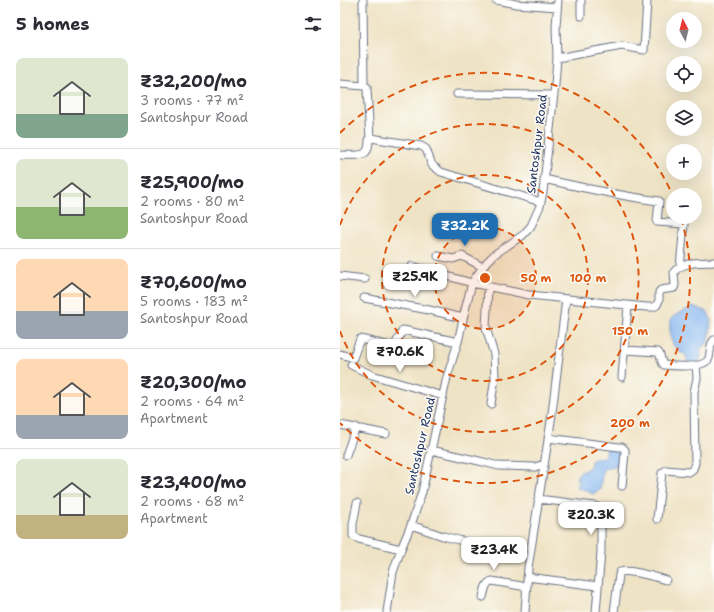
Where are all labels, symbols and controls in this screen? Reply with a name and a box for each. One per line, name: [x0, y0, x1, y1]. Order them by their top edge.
north arrow: [666, 12, 702, 48]
map controls: [666, 12, 702, 224]
text: 5 homes: [16, 13, 89, 35]
icon: filters: [302, 13, 324, 35]
button: locate: [666, 56, 702, 92]
text: ₹32,200/mo: [140, 70, 247, 92]
icon: home: [48, 74, 96, 122]
text: 3 rooms · 77 m²: [140, 92, 244, 109]
street label: Santoshpur Road: [523, 93, 551, 195]
button: layers: [666, 100, 702, 136]
text: Santoshpur Road: [140, 109, 248, 126]
button: +: [666, 144, 702, 180]
text: ₹25,900/mo: [140, 171, 244, 193]
icon: home: [48, 175, 96, 223]
button: −: [666, 188, 702, 224]
text: 2 rooms · 80 m²: [140, 193, 244, 210]
text: Santoshpur Road: [140, 210, 248, 227]
pin: ₹32.2K: [432, 213, 498, 247]
text: ₹32.2K: [441, 217, 489, 234]
pin: ₹25.9K: [382, 264, 448, 298]
text: ₹25.9K: [392, 268, 438, 285]
text: 50 m: [521, 270, 552, 286]
text: 100 m: [570, 270, 607, 286]
text: ₹70,600/mo: [140, 271, 247, 293]
centre of rings: [478, 271, 492, 285]
icon: home: [48, 275, 96, 323]
text: 5 rooms · 183 m²: [140, 293, 248, 310]
text: Santoshpur Road: [140, 310, 248, 327]
text: 150 m: [612, 323, 648, 339]
pin: ₹70.6K: [367, 339, 433, 373]
text: ₹70.6K: [376, 343, 424, 360]
text: ₹20,300/mo: [140, 371, 247, 393]
icon: home: [48, 375, 96, 423]
text: 2 rooms · 64 m²: [140, 393, 244, 410]
street label: Santoshpur Road: [401, 395, 439, 496]
text: Apartment: [140, 410, 208, 427]
text: 200 m: [610, 415, 650, 431]
text: ₹23,400/mo: [140, 471, 247, 493]
icon: home: [48, 475, 96, 523]
text: 2 rooms · 68 m²: [140, 493, 244, 510]
pin: ₹20.3K: [558, 502, 624, 536]
text: ₹20.3K: [567, 506, 615, 523]
text: Apartment: [140, 510, 208, 527]
pin: ₹23.4K: [461, 537, 527, 571]
text: ₹23.4K: [470, 541, 518, 558]

